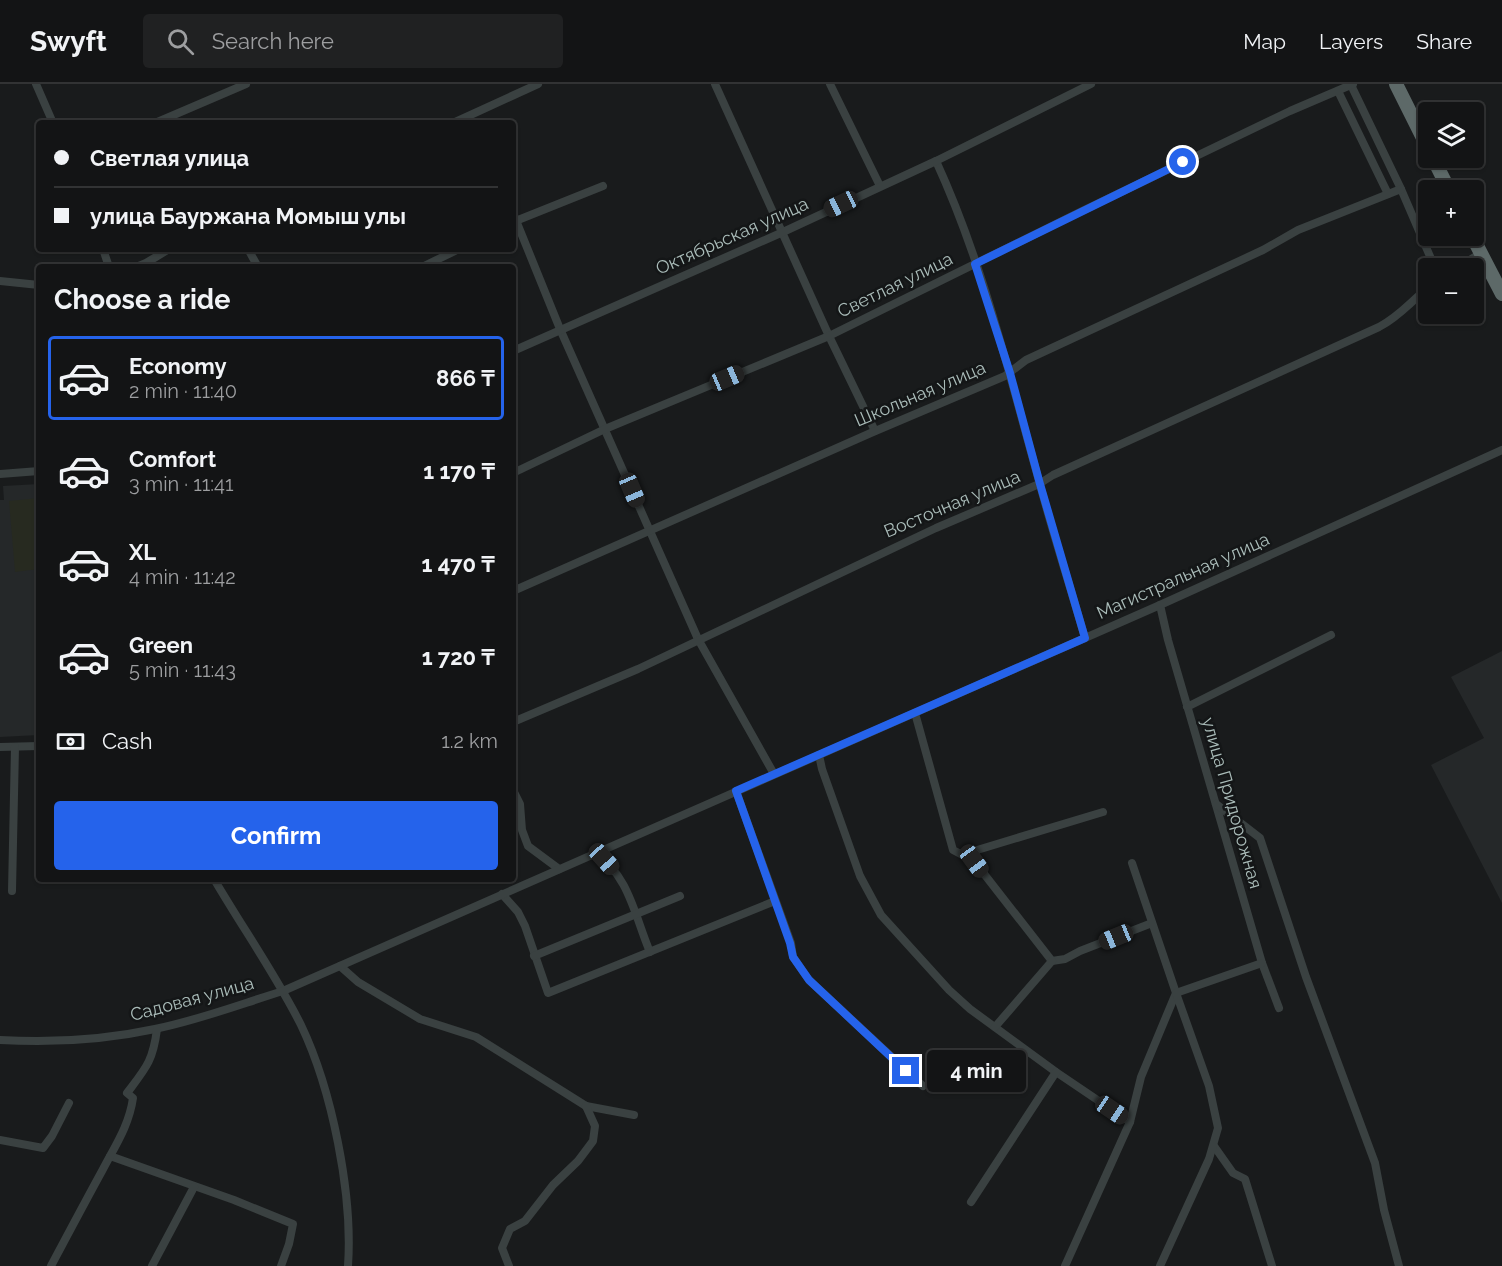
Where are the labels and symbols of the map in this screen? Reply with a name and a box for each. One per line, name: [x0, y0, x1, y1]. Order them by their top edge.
route start: [1169, 148, 1196, 175]
car: [821, 188, 861, 220]
street label: Октябрьская улица: [652, 192, 811, 279]
street label: Светлая улица: [834, 248, 956, 322]
street label: Школьная улица: [851, 356, 989, 431]
car: [707, 363, 747, 393]
street label: Восточная улица: [881, 465, 1023, 542]
car: [617, 470, 647, 510]
street label: Магистральная улица: [1093, 528, 1272, 623]
street label: улица Придорожная: [1198, 715, 1267, 891]
car: [585, 840, 623, 878]
car: [956, 841, 992, 881]
car: [1096, 922, 1136, 952]
street label: Садовая улица: [128, 972, 256, 1025]
callout: 4 min: [927, 1050, 1026, 1092]
route end: [892, 1057, 919, 1084]
car: [1092, 1092, 1132, 1128]

